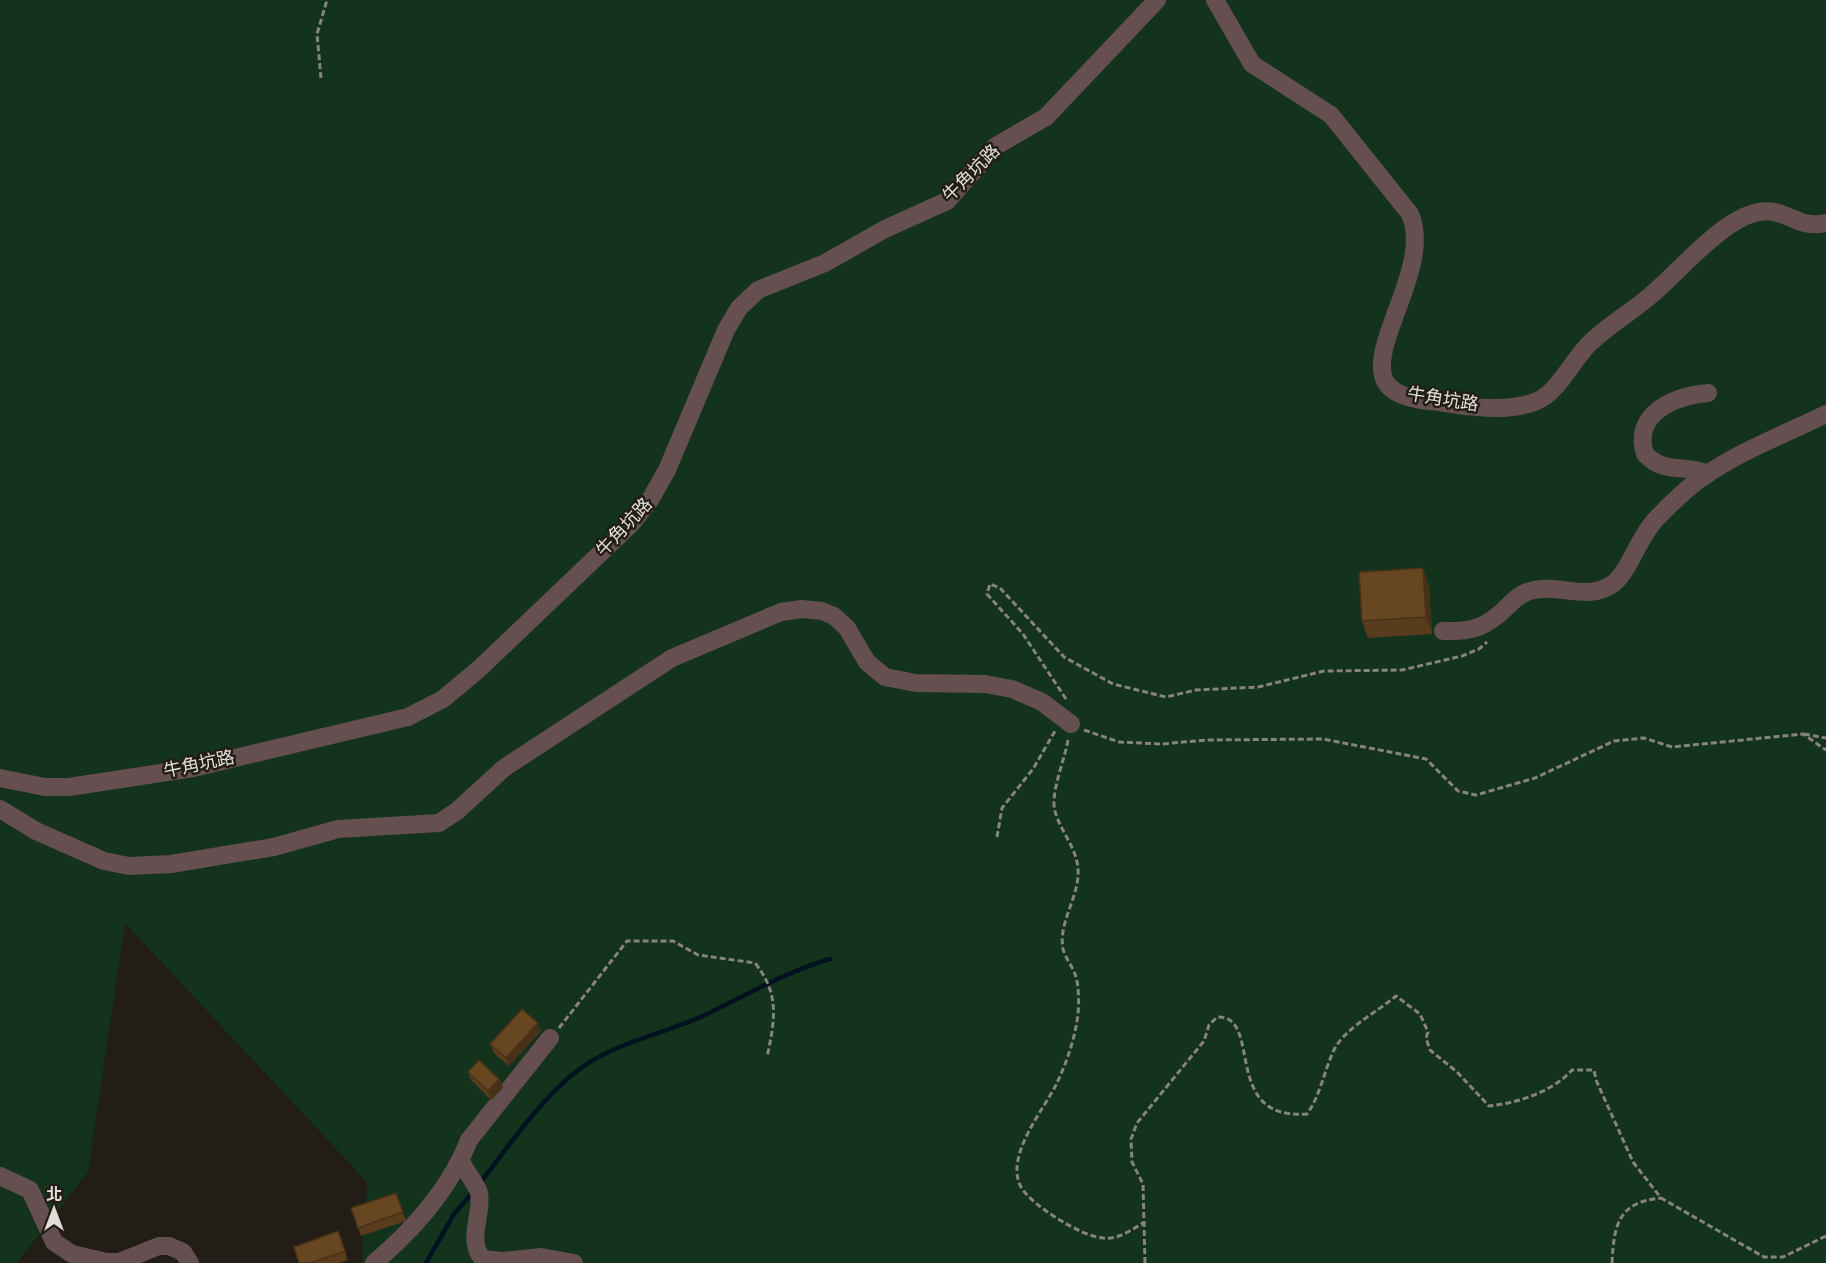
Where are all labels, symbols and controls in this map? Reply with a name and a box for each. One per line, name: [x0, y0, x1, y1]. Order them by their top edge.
street label: 牛角坑路: [938, 140, 1004, 206]
street label: 牛角坑路: [1406, 383, 1480, 415]
street label: 牛角坑路: [592, 494, 656, 560]
street label: 牛角坑路: [162, 747, 236, 781]
north arrow: [24, 1179, 84, 1239]
text: 北: [46, 1186, 62, 1203]

